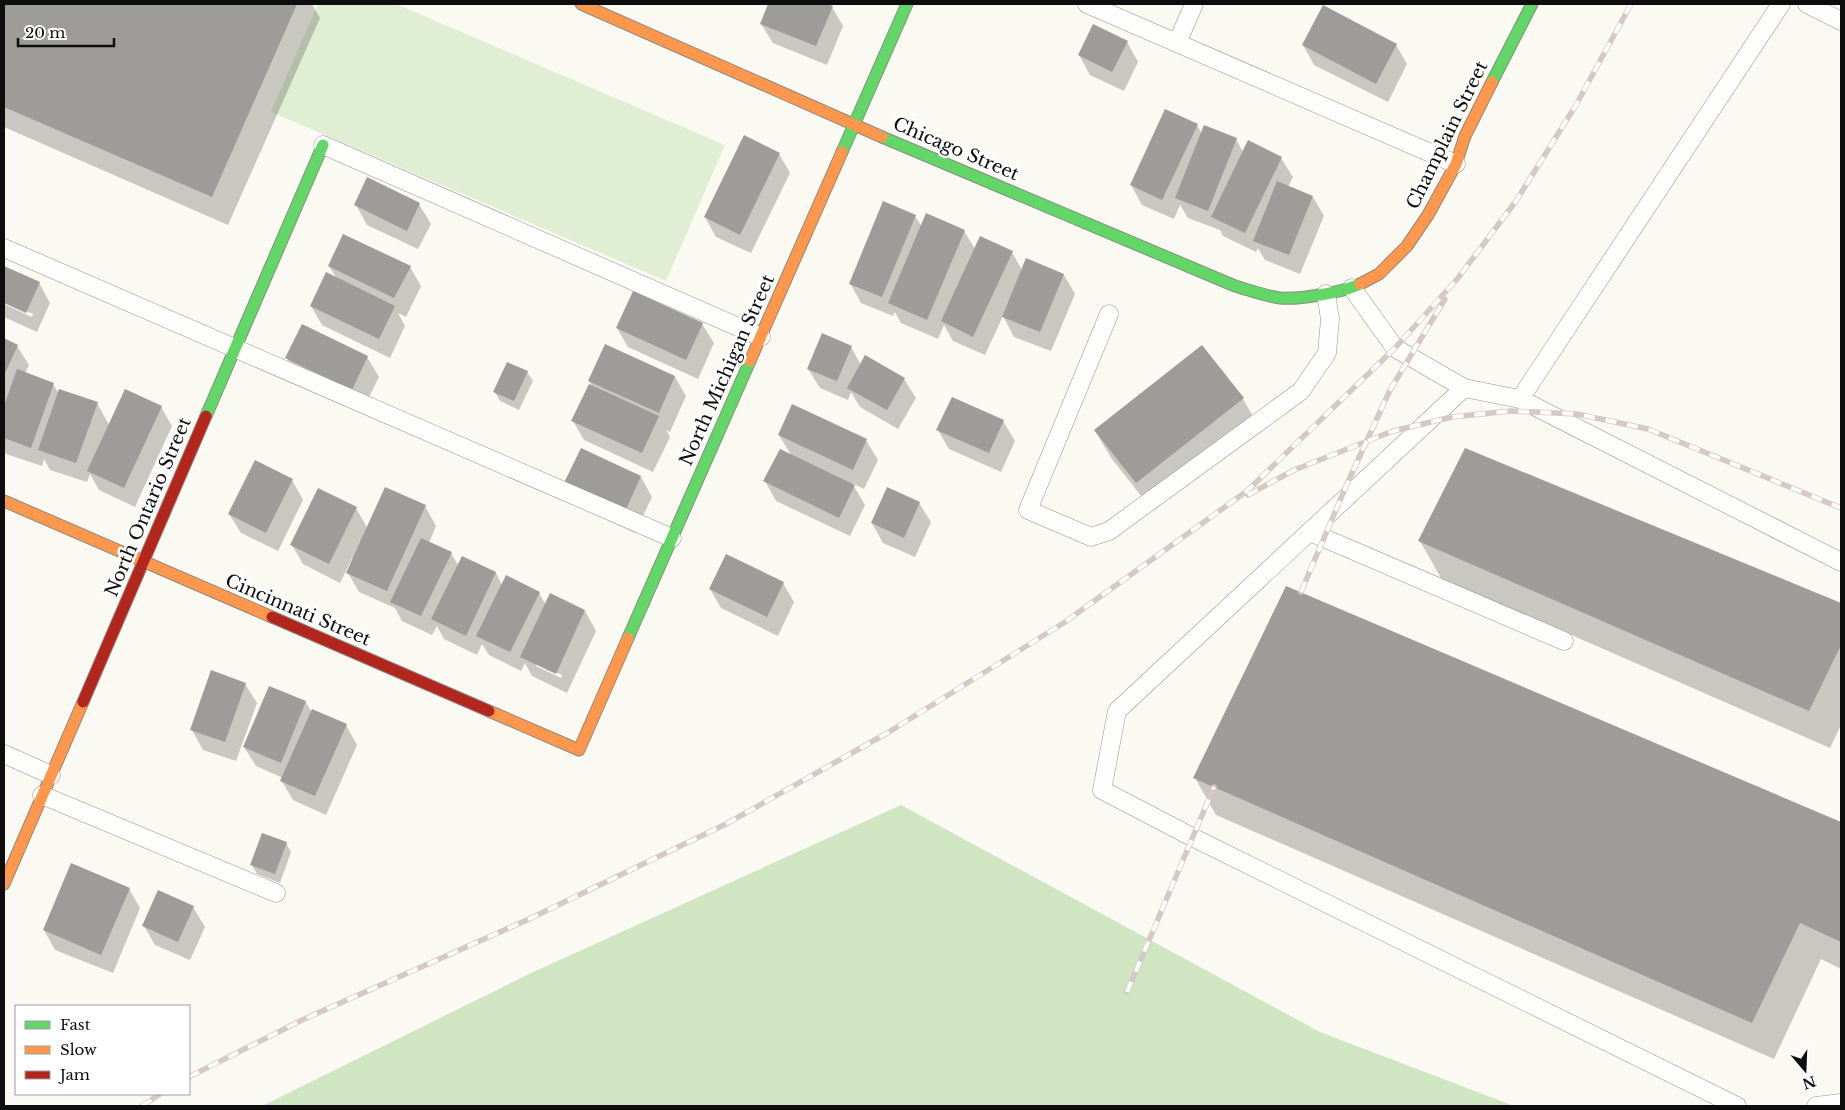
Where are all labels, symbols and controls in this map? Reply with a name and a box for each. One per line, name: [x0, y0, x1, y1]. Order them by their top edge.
scale bar: [18, 15, 114, 47]
text: 20 m: [25, 23, 65, 42]
street label: Champlain Street: [1402, 57, 1492, 213]
street label: Chicago Street: [890, 113, 1022, 185]
street label: North Michigan Street: [675, 271, 779, 469]
street label: North Ontario Street: [100, 414, 196, 600]
street label: Cincinnati Street: [222, 569, 374, 651]
legend: [15, 1005, 190, 1095]
text: Fast: [60, 1015, 91, 1034]
text: Slow: [60, 1040, 97, 1059]
north arrow: [1780, 1045, 1830, 1095]
text: Jam: [58, 1065, 90, 1084]
text: N: [1800, 1072, 1818, 1093]

